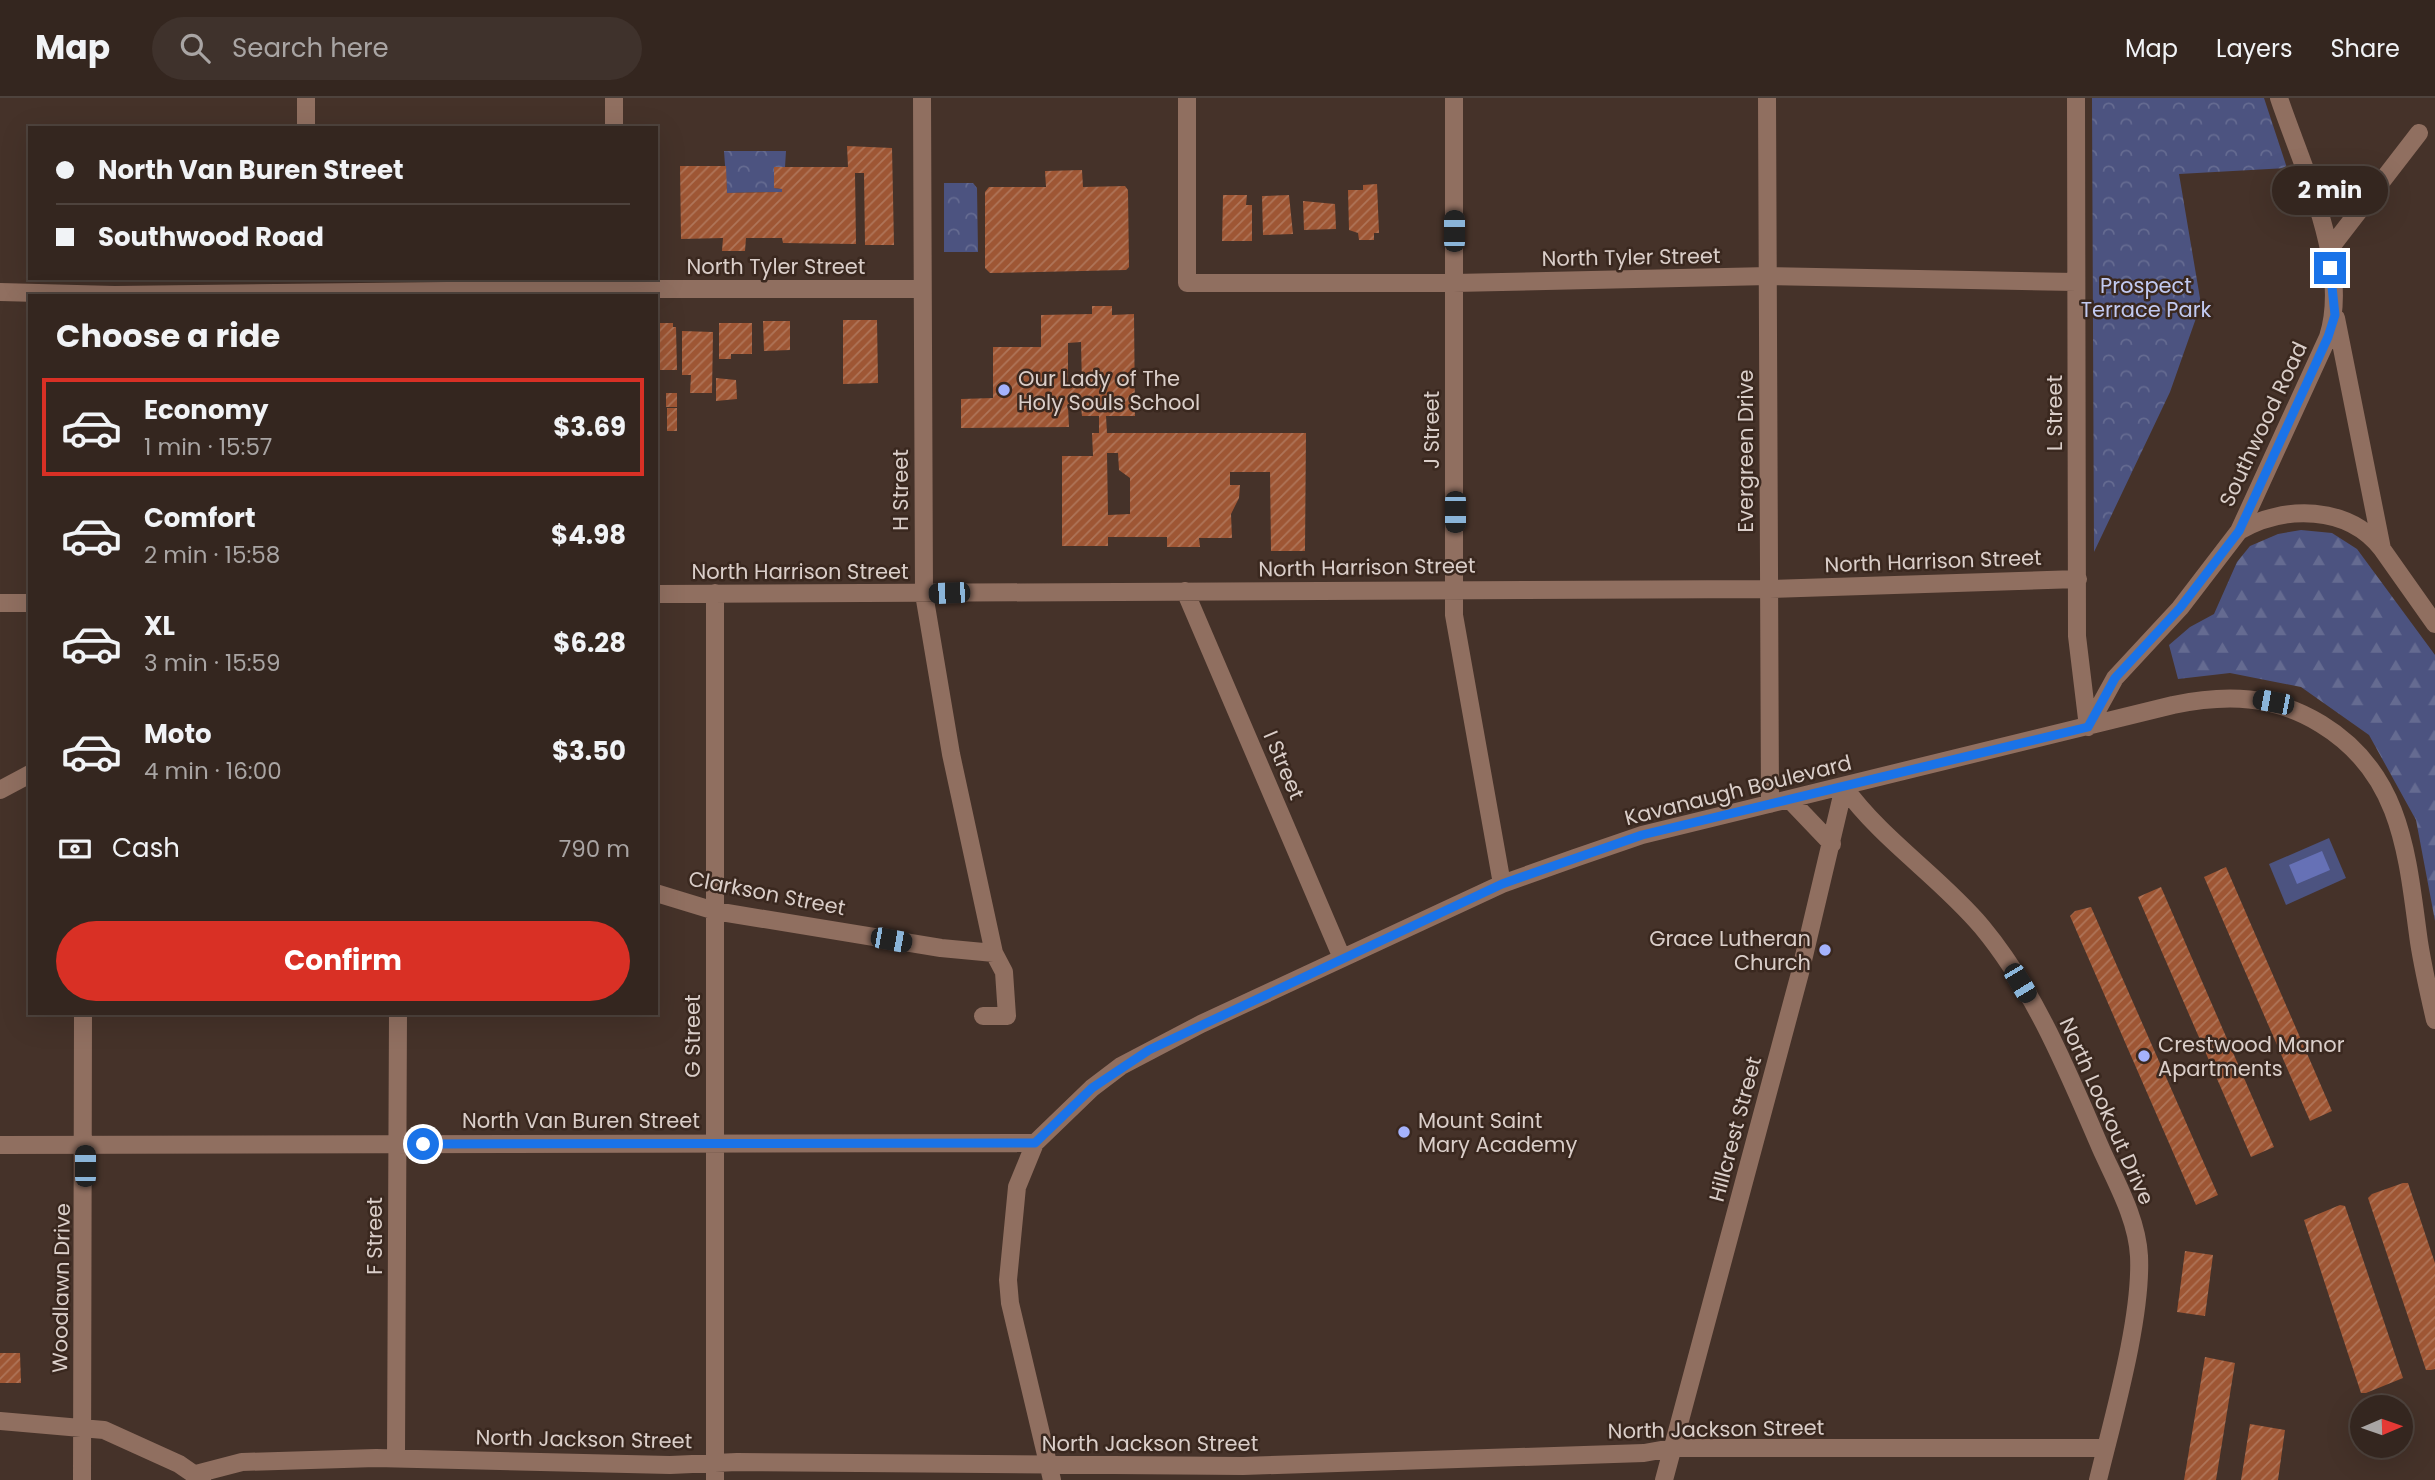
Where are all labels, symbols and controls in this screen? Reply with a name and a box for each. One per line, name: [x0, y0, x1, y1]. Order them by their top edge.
search box: [152, 17, 642, 80]
text: Map: [35, 24, 110, 71]
icon: search: [176, 29, 214, 67]
text: Search here: [232, 30, 389, 66]
text: Map: [2125, 32, 2178, 65]
text: Layers: [2216, 32, 2292, 65]
text: Share: [2330, 32, 2400, 65]
text: North Van Buren Street: [98, 152, 404, 188]
callout: 2 min: [2272, 166, 2388, 216]
text: 2 min: [2298, 174, 2362, 206]
car: [1444, 210, 1465, 252]
text: Southwood Road: [98, 219, 324, 255]
street label: North Tyler Street: [1541, 241, 1721, 273]
street label: North Tyler Street: [686, 252, 866, 281]
route end: [2314, 252, 2346, 284]
park label: Prospect Terrace Park: [2081, 271, 2211, 324]
text: Choose a ride: [56, 313, 280, 358]
street label: Southwood Road: [2212, 337, 2314, 511]
place label: Our Lady of The Holy Souls School: [1018, 364, 1200, 417]
street label: Evergreen Drive: [1731, 369, 1760, 533]
street label: L Street: [2040, 375, 2069, 451]
marker: Our Lady of The Holy Souls School: [996, 382, 1012, 398]
street label: J Street: [1417, 391, 1446, 469]
text: Economy: [144, 392, 268, 428]
icon: car: [60, 396, 123, 459]
text: $3.69: [553, 409, 626, 445]
text: 1 min · 15:57: [144, 431, 272, 463]
street label: H Street: [886, 449, 915, 531]
car: [1445, 491, 1466, 533]
text: Comfort: [144, 500, 256, 536]
icon: car: [60, 504, 123, 567]
text: $4.98: [551, 517, 626, 553]
text: 2 min · 15:58: [144, 539, 280, 571]
street label: North Harrison Street: [1824, 543, 2042, 579]
street label: North Harrison Street: [1258, 551, 1476, 583]
street label: North Harrison Street: [691, 557, 909, 586]
car: [928, 582, 971, 604]
text: XL: [144, 608, 175, 644]
icon: car: [60, 612, 123, 675]
text: $6.28: [553, 625, 626, 661]
text: 3 min · 15:59: [144, 647, 281, 679]
car: [2251, 688, 2296, 716]
text: Moto: [144, 716, 212, 752]
icon: car: [60, 720, 123, 783]
street label: I Street: [1257, 726, 1311, 804]
text: $3.50: [552, 733, 626, 769]
street label: Kavanaugh Boulevard: [1621, 748, 1855, 832]
text: 4 min · 16:00: [144, 755, 282, 787]
icon: cash: [56, 830, 94, 868]
text: Cash: [112, 830, 180, 866]
text: 790 m: [559, 833, 630, 865]
street label: Clarkson Street: [686, 864, 848, 922]
button: Confirm: [56, 921, 630, 1001]
place label: Grace Lutheran Church: [1649, 924, 1811, 977]
car: [869, 926, 914, 954]
marker: Grace Lutheran Church: [1817, 942, 1833, 958]
car: [2001, 960, 2040, 1006]
street label: G Street: [678, 994, 707, 1078]
street label: North Lookout Drive: [2053, 1013, 2161, 1209]
place label: Crestwood Manor Apartments: [2158, 1030, 2345, 1083]
marker: Crestwood Manor Apartments: [2136, 1048, 2152, 1064]
street label: Hillcrest Street: [1702, 1053, 1768, 1205]
street label: North Van Buren Street: [462, 1106, 700, 1135]
place label: Mount Saint Mary Academy: [1418, 1106, 1577, 1159]
marker: Mount Saint Mary Academy: [1396, 1124, 1412, 1140]
route start: [407, 1128, 439, 1160]
car: [75, 1145, 96, 1187]
street label: F Street: [360, 1197, 389, 1275]
street label: Woodlawn Drive: [45, 1203, 77, 1373]
north arrow: [2350, 1395, 2413, 1458]
map controls: [2350, 1395, 2413, 1458]
street label: North Jackson Street: [1607, 1413, 1825, 1445]
street label: North Jackson Street: [475, 1423, 693, 1455]
street label: North Jackson Street: [1042, 1429, 1258, 1458]

